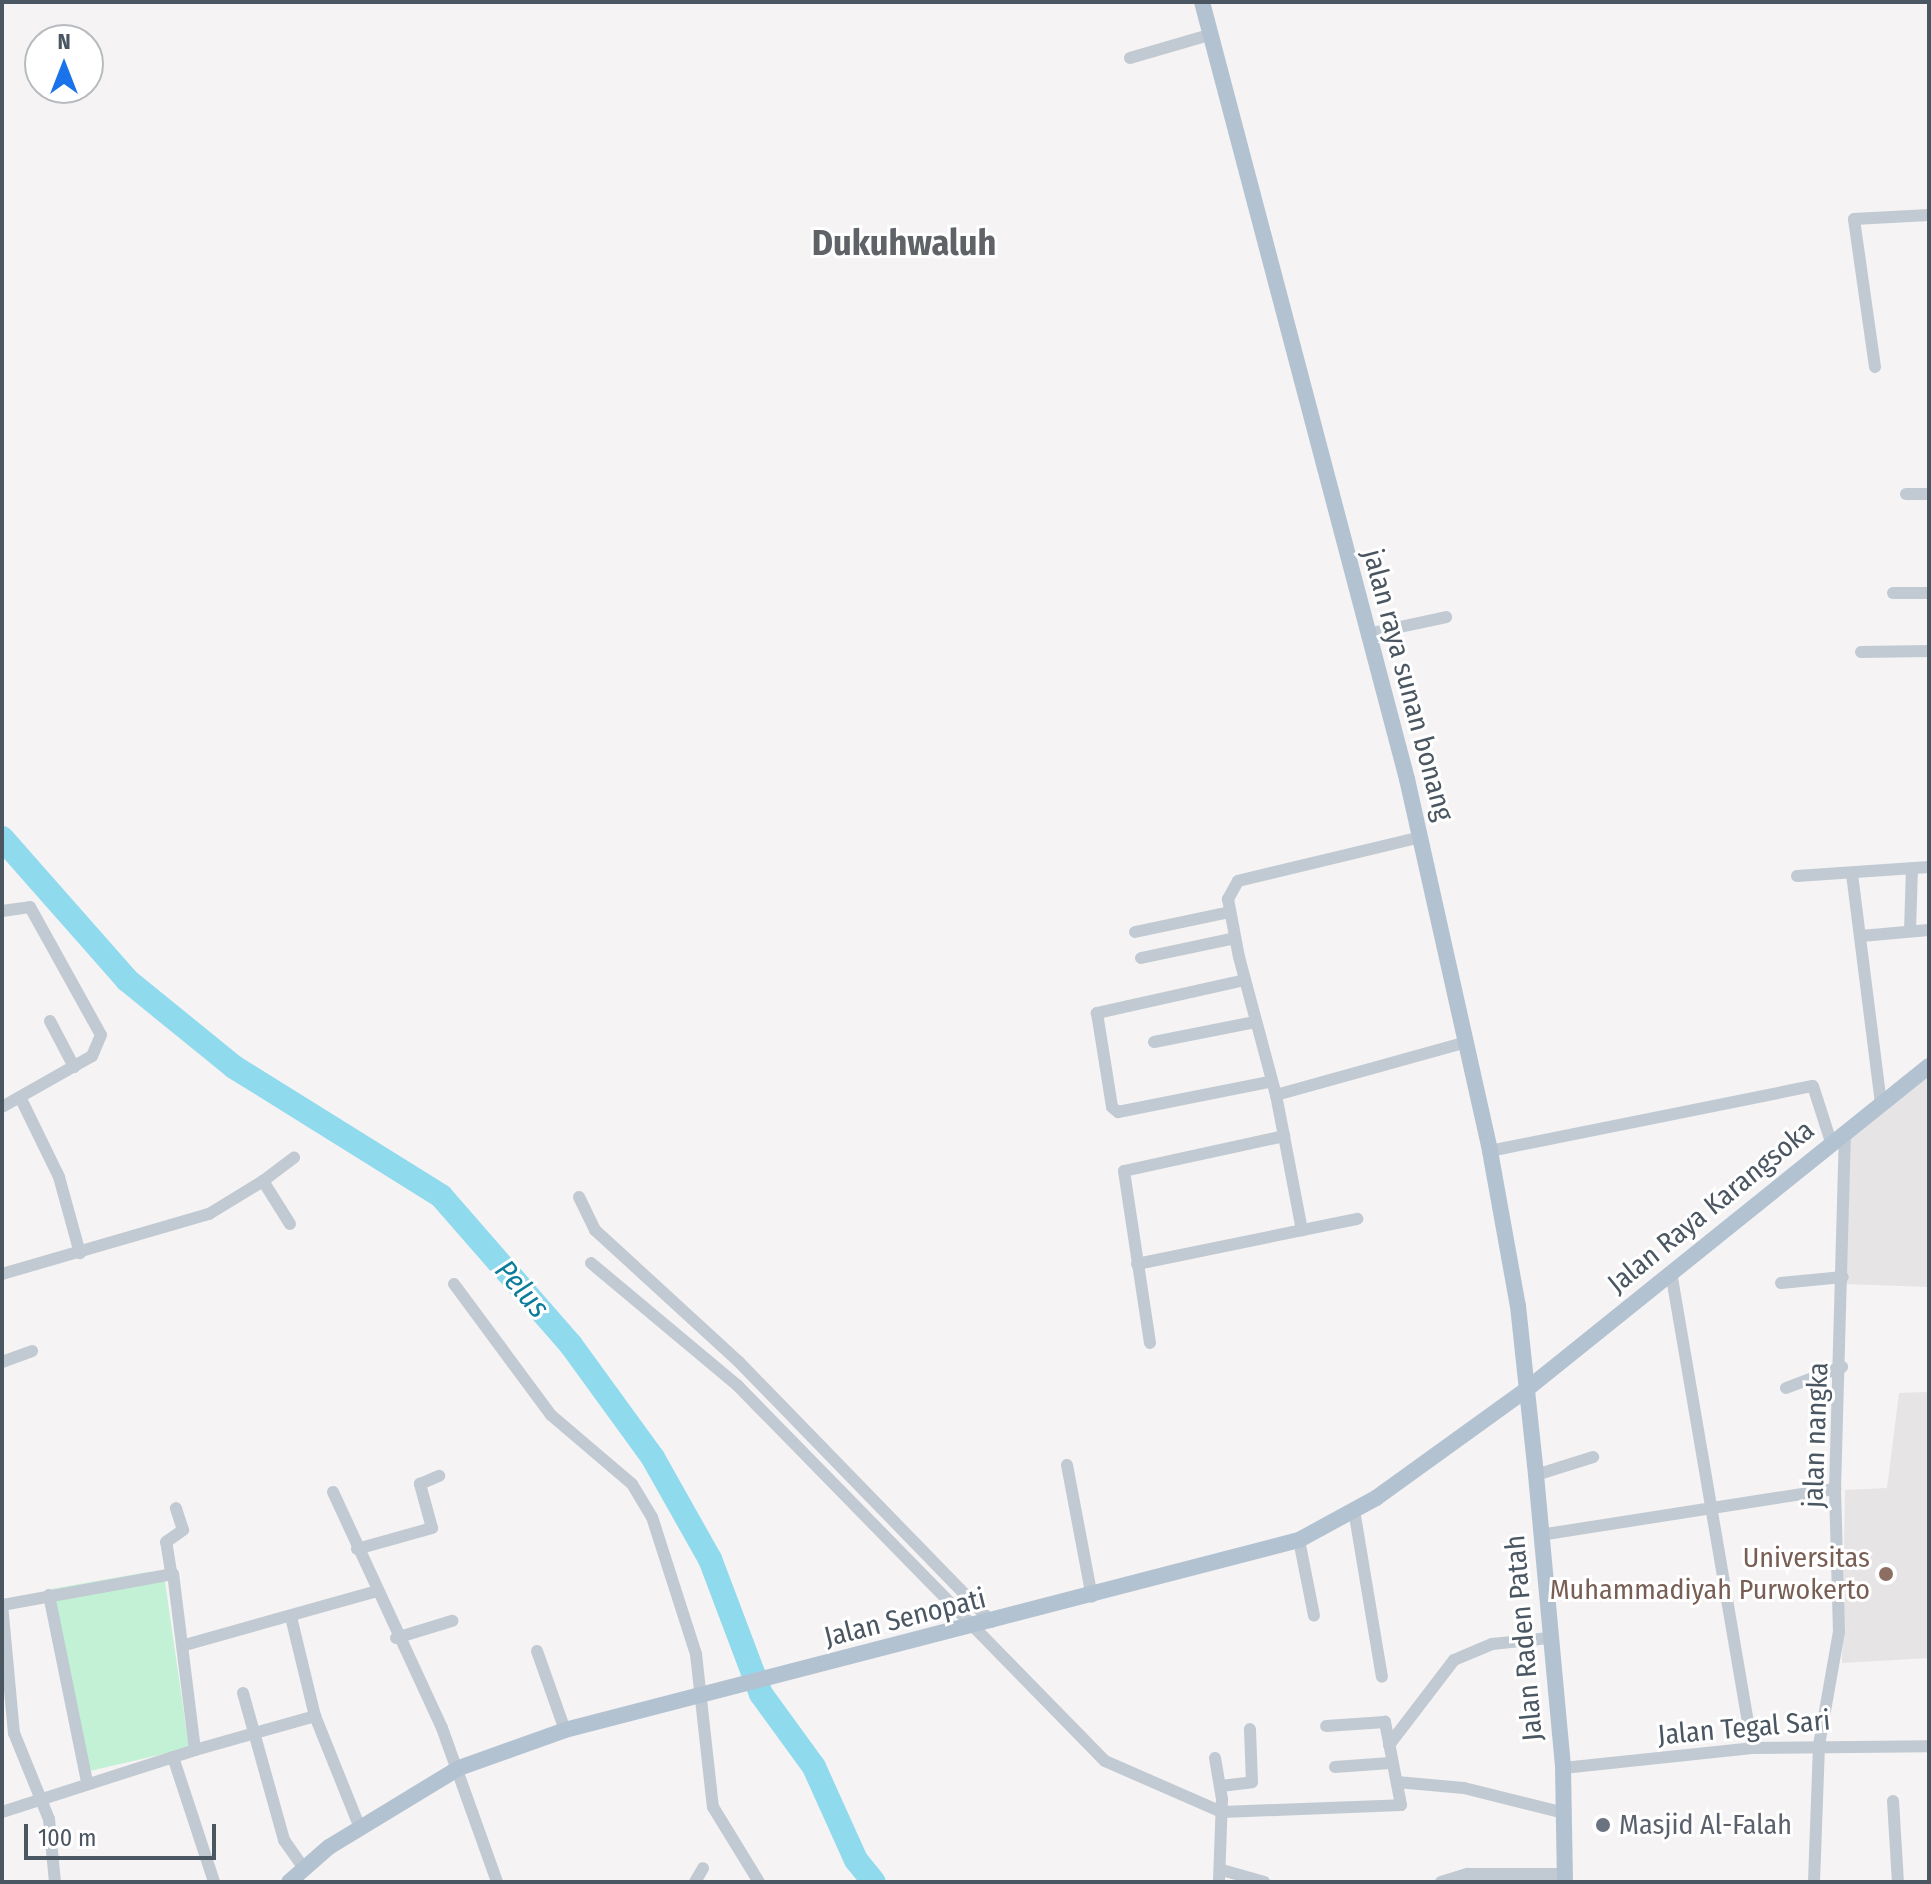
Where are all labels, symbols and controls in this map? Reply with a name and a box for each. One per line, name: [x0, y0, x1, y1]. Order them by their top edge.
north arrow: [24, 24, 104, 104]
text: N: [57, 28, 71, 55]
district label: Dukuhwaluh: [812, 222, 996, 266]
street label: jalan raya sunan bonang: [1356, 546, 1460, 824]
street label: Jalan Raya Karangsoka: [1601, 1113, 1821, 1301]
water label: Pelus: [487, 1253, 557, 1325]
street label: jalan nangka: [1797, 1362, 1835, 1508]
street label: Jalan Raden Patah: [1498, 1534, 1550, 1742]
place label: Universitas Muhammadiyah Purwokerto: [1550, 1541, 1870, 1607]
marker: Universitas Muhammadiyah Purwokerto: [1877, 1565, 1895, 1583]
street label: Jalan Senopati: [821, 1582, 989, 1654]
street label: Jalan Tegal Sari: [1656, 1704, 1832, 1752]
scale bar: [28, 1808, 220, 1858]
place label: Masjid Al-Falah: [1619, 1808, 1792, 1842]
marker: Masjid Al-Falah: [1594, 1816, 1612, 1834]
text: 100 m: [38, 1824, 96, 1852]

